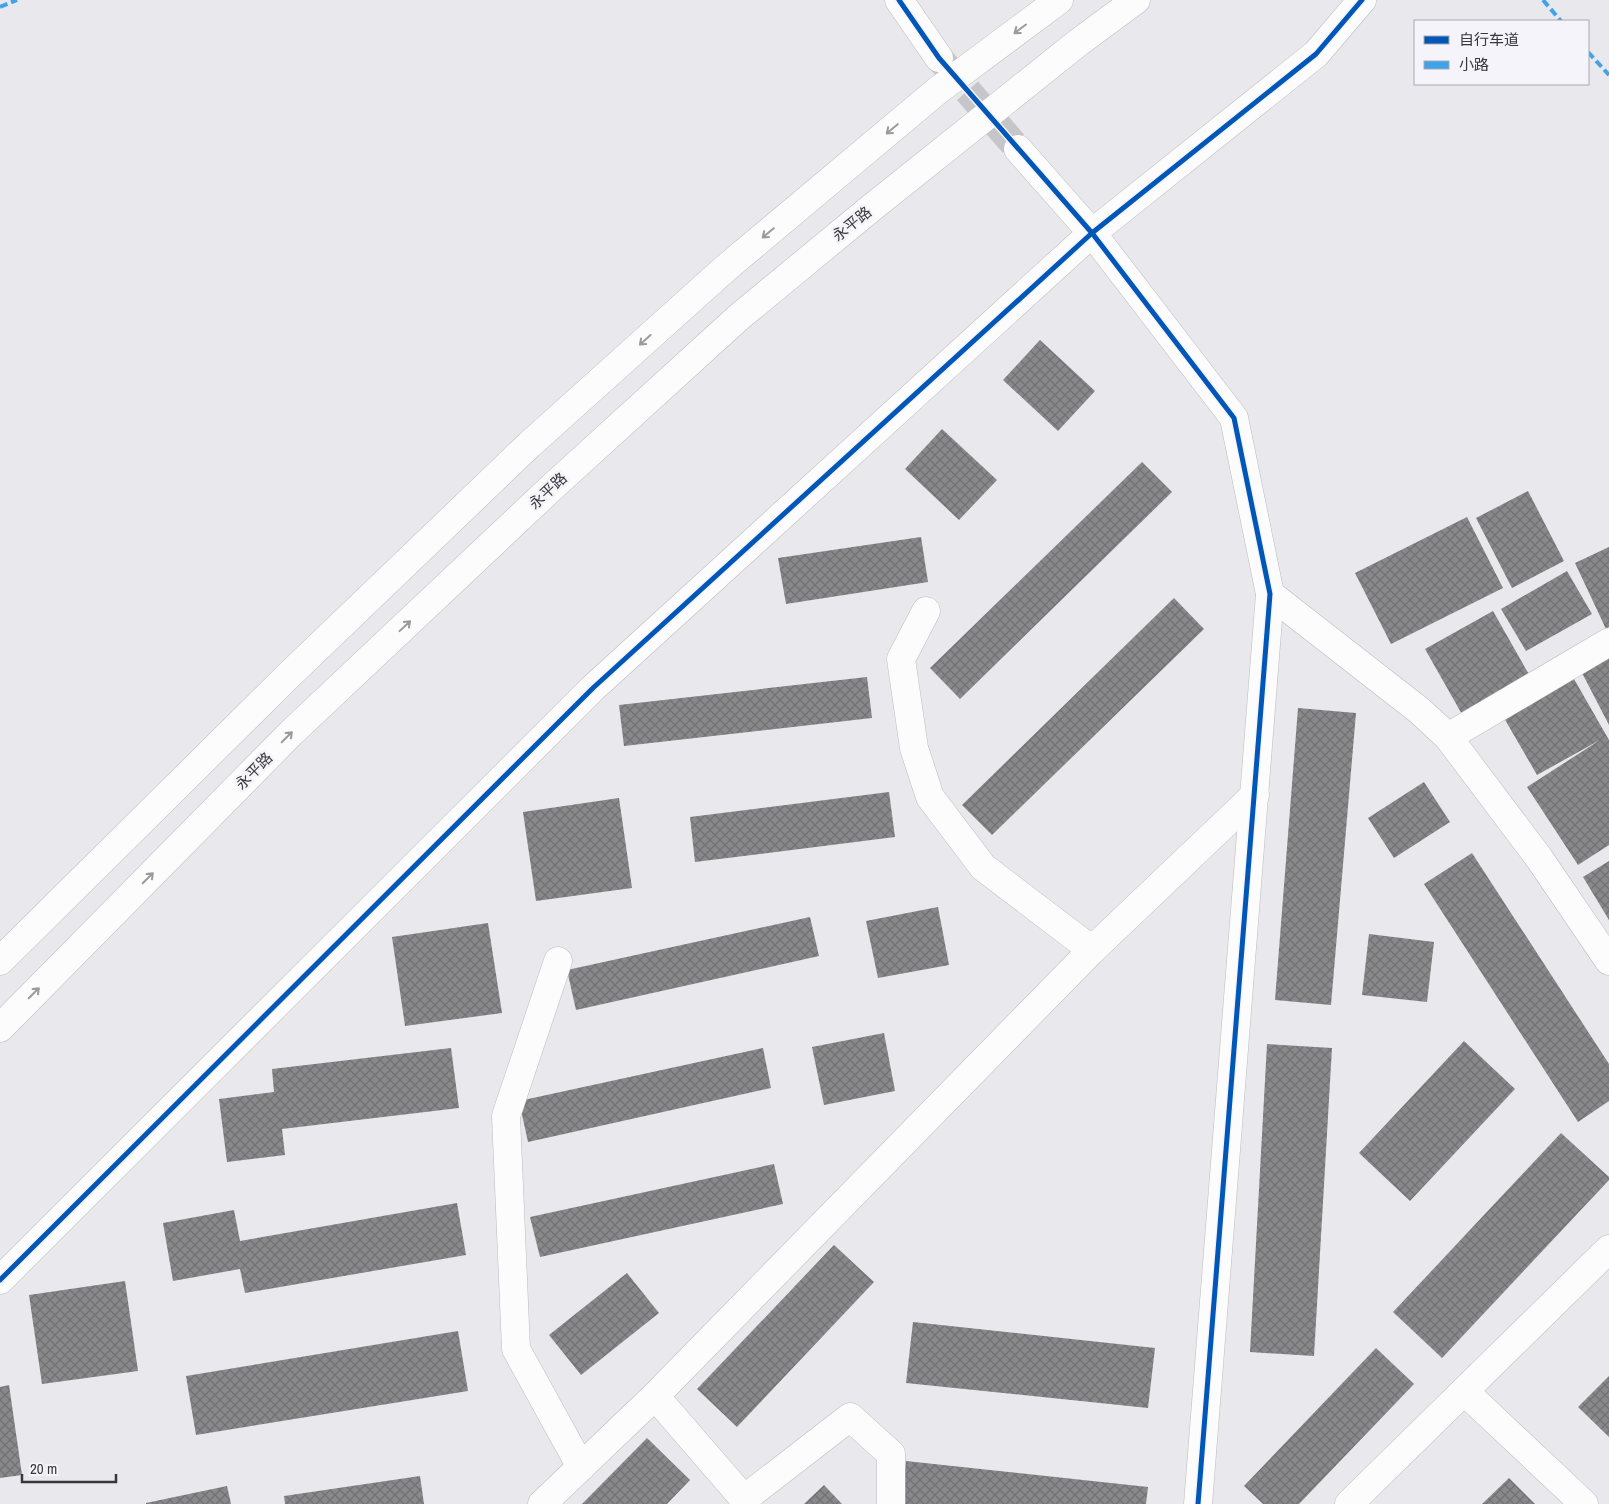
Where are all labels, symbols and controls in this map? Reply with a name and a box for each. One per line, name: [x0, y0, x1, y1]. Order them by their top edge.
legend: [1414, 20, 1589, 85]
one-way arrow: [1013, 24, 1027, 34]
text: 自行车道: [1459, 29, 1519, 50]
text: 小路: [1459, 54, 1489, 75]
one-way arrow: [886, 123, 899, 135]
street label: 永平路: [828, 201, 876, 246]
one-way arrow: [761, 228, 774, 239]
one-way arrow: [639, 334, 652, 346]
street label: 永平路: [524, 468, 571, 514]
one-way arrow: [399, 620, 412, 632]
one-way arrow: [281, 731, 293, 744]
street label: 永平路: [230, 747, 277, 794]
one-way arrow: [142, 872, 155, 884]
one-way arrow: [28, 987, 40, 1000]
scale bar: [22, 1452, 116, 1484]
text: 20 m: [30, 1458, 57, 1479]

